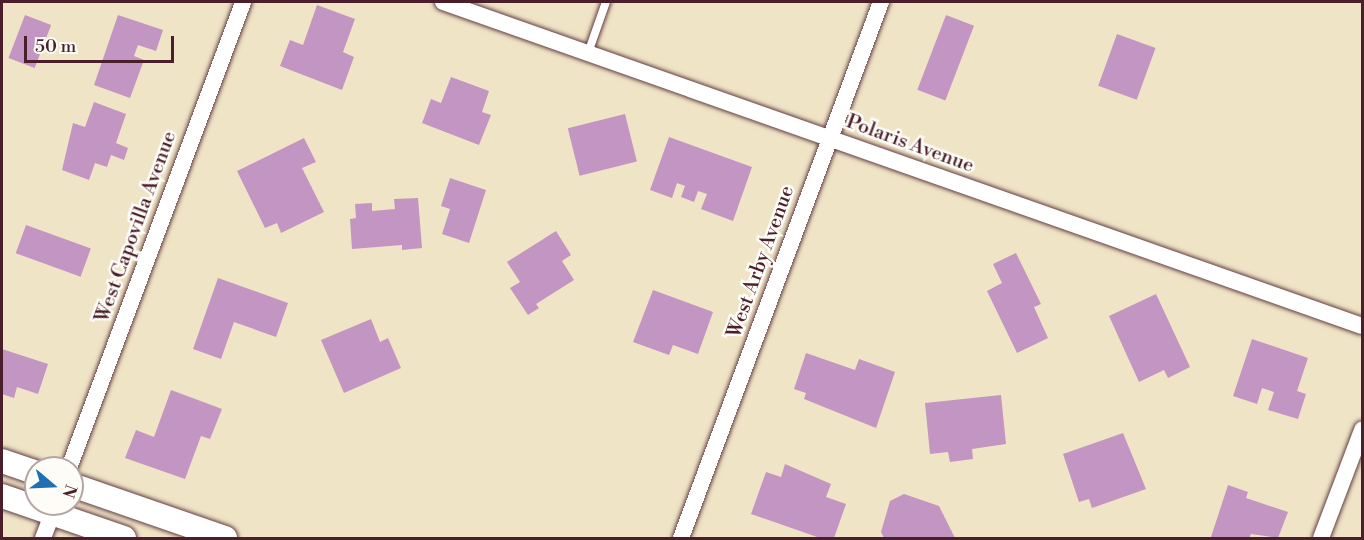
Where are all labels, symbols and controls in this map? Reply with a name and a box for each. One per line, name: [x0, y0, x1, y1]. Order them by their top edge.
scale bar: [27, 24, 177, 62]
text: 50 m: [35, 35, 76, 58]
street label: Polaris Avenue: [843, 110, 977, 178]
street label: West Capovilla Avenue: [90, 128, 182, 326]
street label: West Arby Avenue: [722, 183, 800, 341]
north arrow: [24, 456, 84, 516]
text: N: [58, 482, 81, 500]

